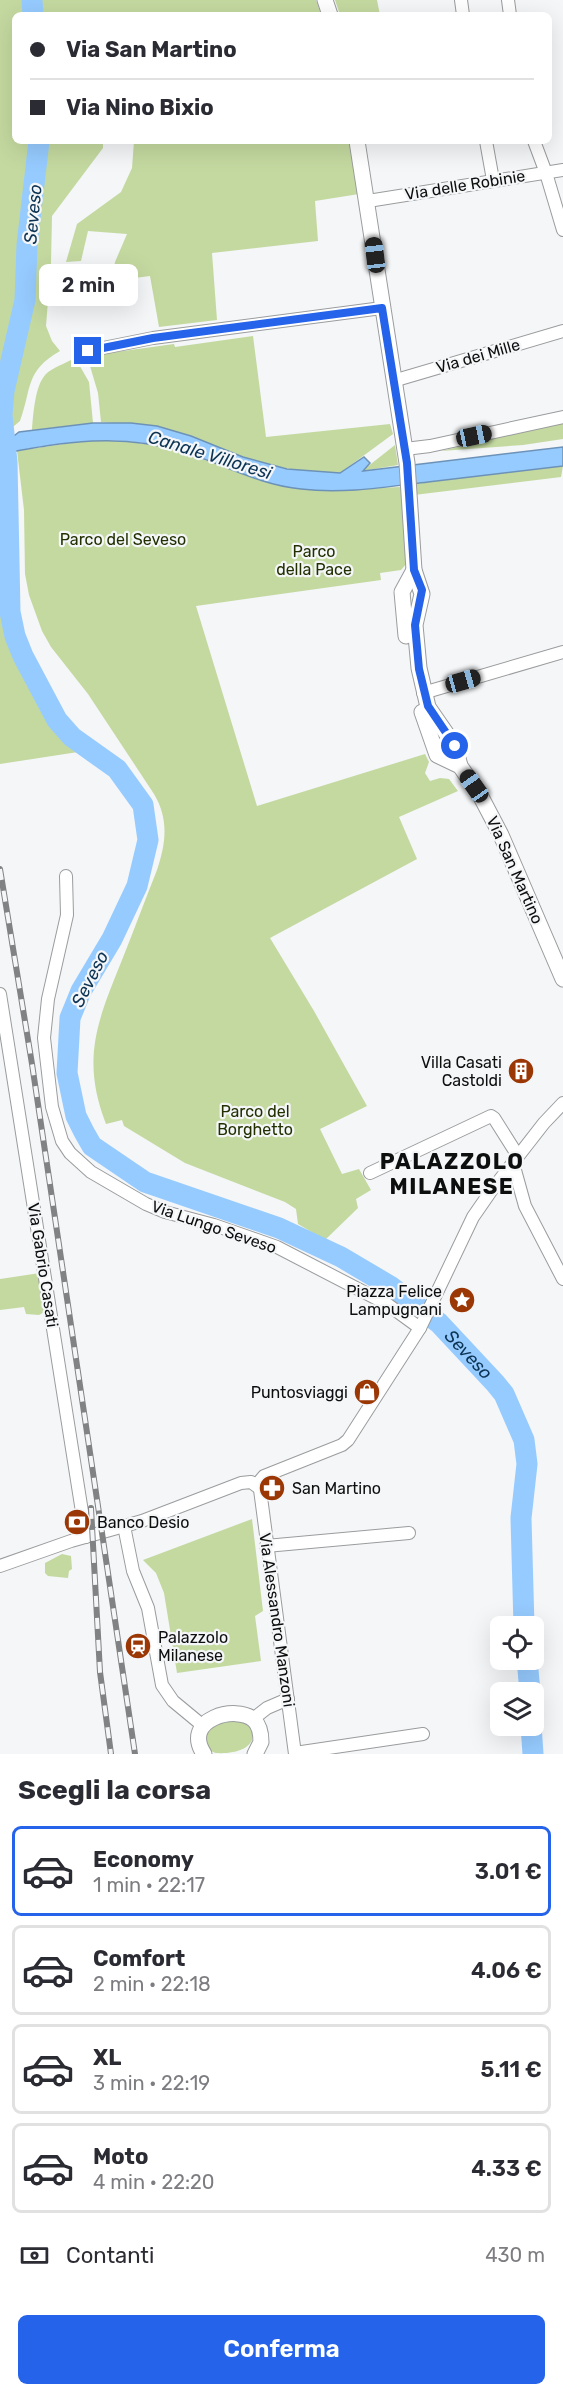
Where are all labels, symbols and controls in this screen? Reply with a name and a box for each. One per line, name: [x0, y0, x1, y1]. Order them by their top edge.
text: Via San Martino: [66, 36, 237, 63]
text: Via Nino Bixio: [66, 94, 214, 121]
street label: Via delle Robinie: [403, 166, 527, 204]
water label: Seveso: [19, 183, 47, 245]
car: [364, 236, 386, 274]
callout: 2 min: [38, 264, 138, 306]
text: 2 min: [62, 273, 115, 297]
street label: Via dei Mille: [434, 335, 522, 377]
route end: [74, 337, 101, 364]
car: [455, 423, 493, 449]
water label: Canale Villoresi: [146, 426, 275, 484]
park label: Parco del Seveso: [60, 530, 186, 549]
park label: Parco della Pace: [276, 542, 352, 579]
car: [443, 667, 483, 695]
route start: [441, 732, 468, 759]
car: [456, 766, 492, 806]
street label: Via San Martino: [483, 813, 547, 927]
water label: Seveso: [67, 947, 113, 1011]
place label: Villa Casati Castoldi: [421, 1053, 502, 1090]
building icon: Villa Casati Castoldi: [506, 1056, 536, 1086]
park label: Parco del Borghetto: [217, 1102, 293, 1139]
district label: PALAZZOLO MILANESE: [380, 1148, 524, 1200]
street label: Via Lungo Seveso: [149, 1197, 279, 1257]
street label: Via Gabrio Casati: [24, 1201, 62, 1329]
place label: Piazza Felice Lampugnani: [346, 1282, 442, 1319]
place icon: Piazza Felice Lampugnani: [447, 1285, 477, 1315]
water label: Seveso: [440, 1325, 497, 1384]
shop icon: Puntosviaggi: [352, 1377, 382, 1407]
place label: Puntosviaggi: [251, 1383, 348, 1402]
pharmacy icon: San Martino: [257, 1473, 287, 1503]
place label: San Martino: [292, 1479, 381, 1498]
bank icon: Banco Desio: [62, 1507, 92, 1537]
place label: Banco Desio: [97, 1513, 189, 1532]
street label: Via Alessandro Manzoni: [255, 1532, 299, 1708]
map controls: [490, 1616, 544, 1736]
button: locate: [490, 1616, 544, 1670]
place label: Palazzolo Milanese: [158, 1628, 228, 1665]
station icon: Palazzolo Milanese: [123, 1631, 153, 1661]
button: layers: [490, 1682, 544, 1736]
text: Scegli la corsa: [18, 1774, 211, 1806]
icon: car: [21, 1844, 75, 1898]
text: Economy: [93, 1846, 194, 1873]
text: 3.01 €: [475, 1858, 542, 1885]
text: 1 min · 22:17: [93, 1873, 205, 1897]
icon: car: [21, 1943, 75, 1997]
text: Comfort: [93, 1945, 185, 1972]
text: 4.06 €: [471, 1957, 542, 1984]
text: 2 min · 22:18: [93, 1972, 211, 1996]
icon: car: [21, 2042, 75, 2096]
text: XL: [93, 2044, 121, 2071]
text: 5.11 €: [481, 2056, 542, 2083]
text: 3 min · 22:19: [93, 2071, 210, 2095]
icon: car: [21, 2141, 75, 2195]
text: Moto: [93, 2143, 148, 2170]
text: 4.33 €: [471, 2155, 542, 2182]
text: 4 min · 22:20: [93, 2170, 215, 2194]
icon: cash: [18, 2239, 51, 2272]
text: Contanti: [66, 2242, 154, 2269]
text: 430 m: [485, 2243, 545, 2267]
button: Conferma: [18, 2315, 545, 2384]

